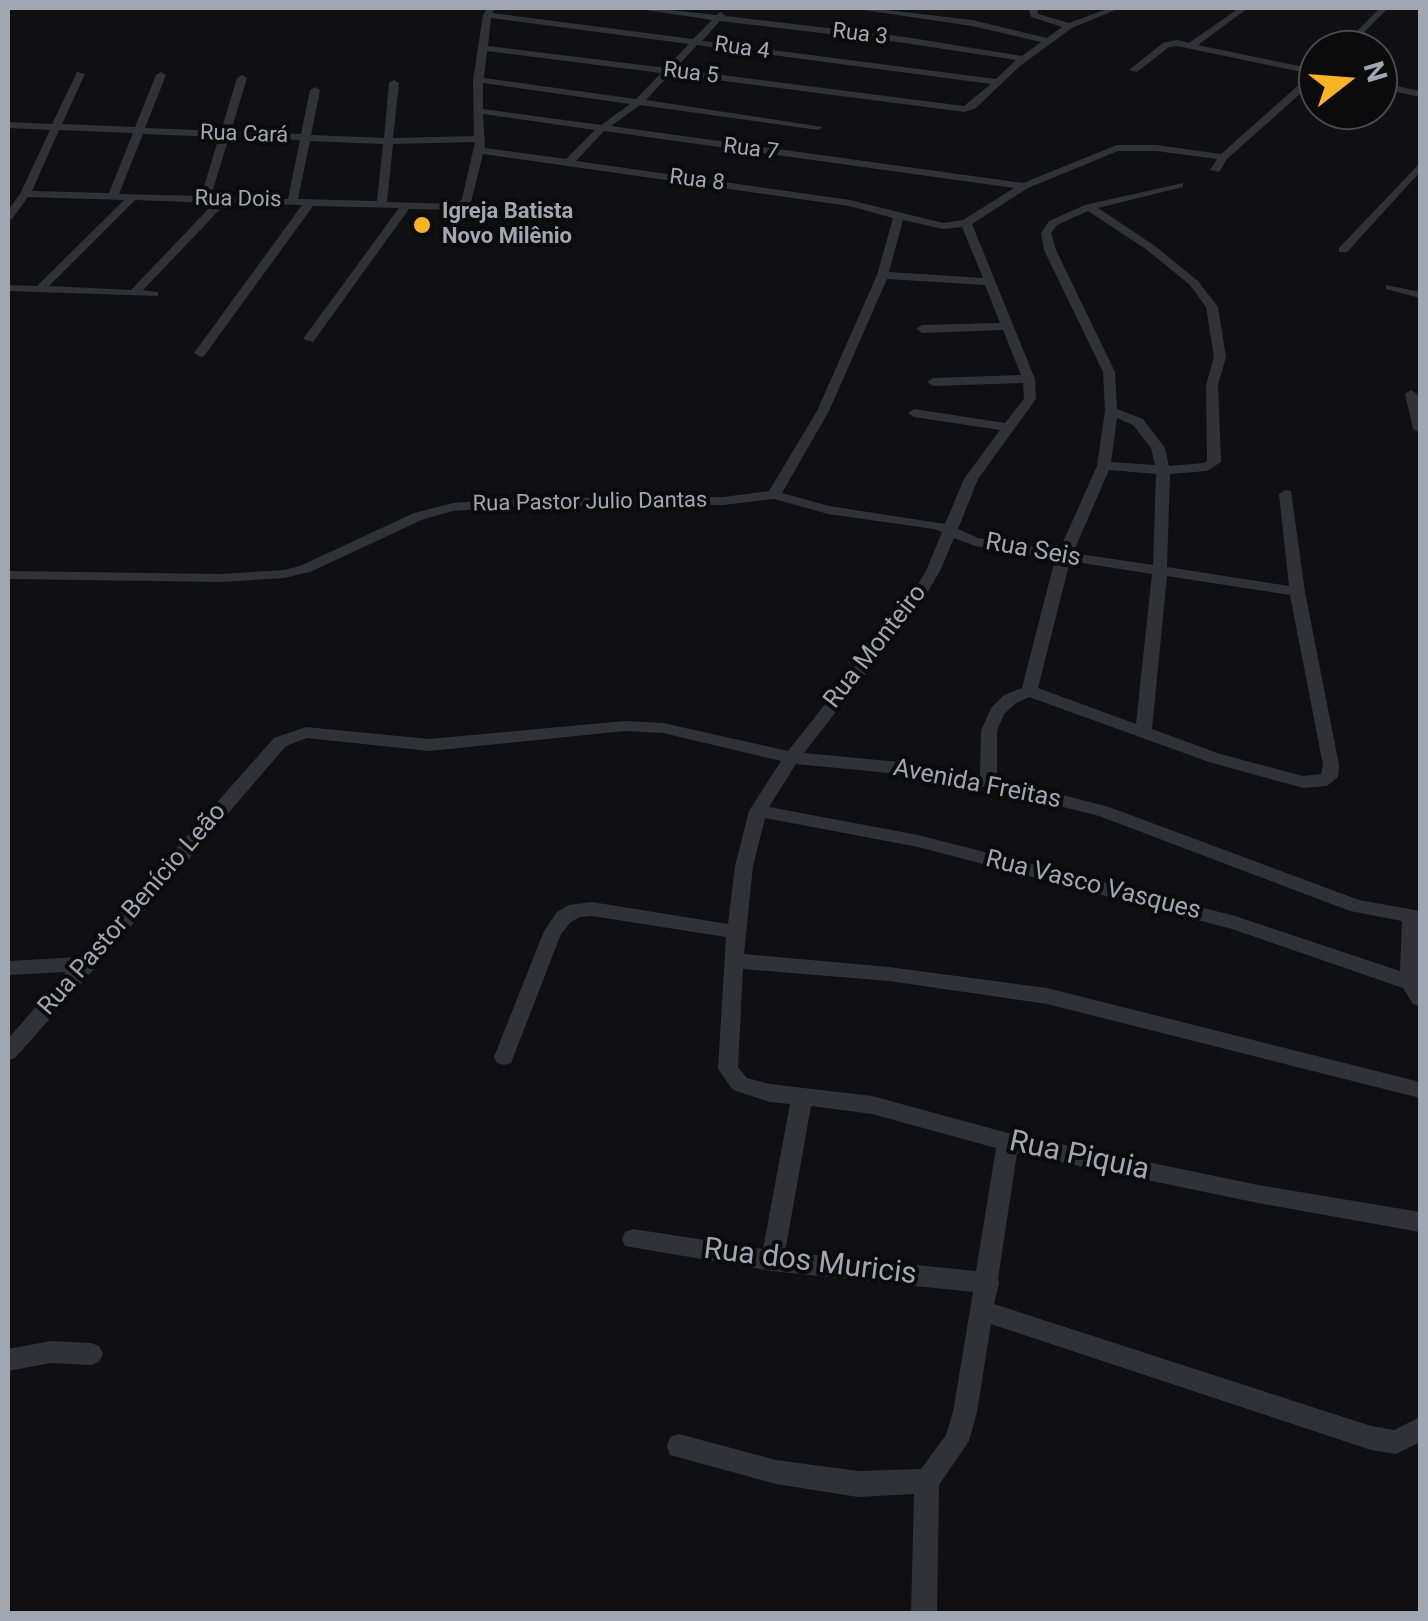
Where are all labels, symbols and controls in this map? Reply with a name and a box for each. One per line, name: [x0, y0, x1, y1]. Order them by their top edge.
street label: Rua 3: [831, 19, 889, 51]
north arrow: [1298, 30, 1398, 130]
street label: Rua 4: [713, 32, 771, 66]
text: N: [1357, 57, 1394, 86]
street label: Rua 5: [662, 58, 720, 90]
street label: Rua Cará: [199, 120, 289, 150]
street label: Rua 7: [722, 134, 780, 166]
street label: Rua 8: [668, 165, 726, 197]
street label: Rua Dois: [194, 186, 282, 214]
place label: Igreja Batista Novo Milênio: [442, 199, 573, 250]
marker: Igreja Batista Novo Milênio: [411, 214, 433, 236]
street label: Rua Pastor Julio Dantas: [472, 488, 708, 518]
street label: Rua Seis: [983, 528, 1083, 574]
street label: Rua Monteiro: [818, 579, 934, 715]
street label: Avenida Freitas: [890, 754, 1064, 816]
street label: Rua Pastor Benício Leão: [33, 798, 233, 1022]
street label: Rua Vasco Vasques: [982, 845, 1204, 927]
street label: Rua Piquia: [1006, 1125, 1152, 1189]
street label: Rua dos Muricis: [701, 1232, 919, 1294]

